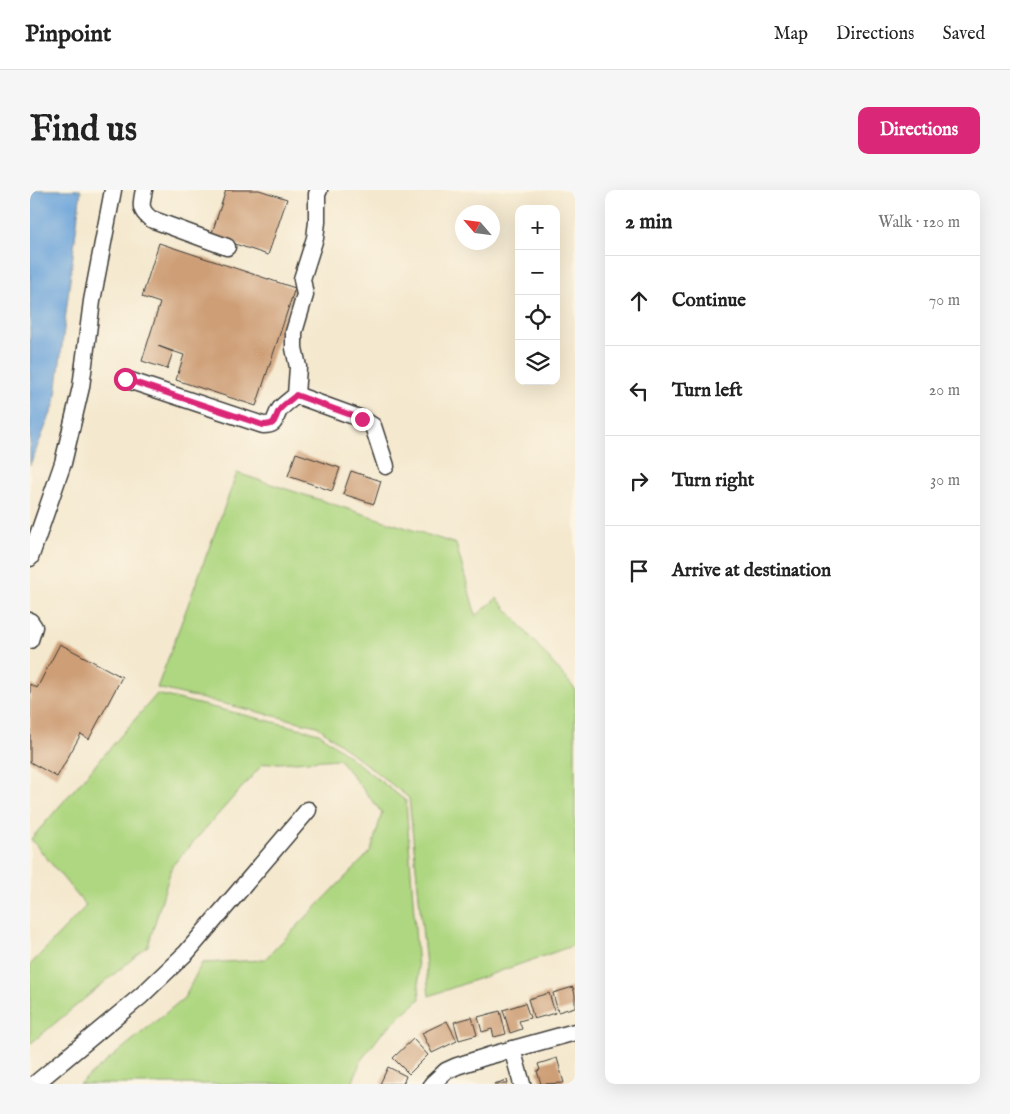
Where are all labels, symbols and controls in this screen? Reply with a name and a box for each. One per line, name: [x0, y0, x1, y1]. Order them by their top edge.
text: Pinpoint: [25, 19, 111, 50]
text: Map: [774, 23, 808, 46]
text: Directions: [836, 23, 914, 46]
text: Saved: [942, 23, 985, 46]
button: Directions: [858, 107, 980, 154]
text: Find us: [30, 108, 137, 153]
north arrow: [455, 205, 500, 250]
map controls: [515, 205, 560, 385]
button: +: [515, 205, 560, 250]
text: 2 min: [625, 209, 672, 236]
text: Walk · 120 m: [878, 213, 960, 233]
button: −: [515, 250, 560, 295]
icon: ahead: [625, 287, 653, 315]
text: Continue: [672, 289, 746, 313]
text: 70 m: [929, 291, 960, 311]
button: locate: [515, 295, 560, 340]
button: layers: [515, 340, 560, 385]
route start: [114, 368, 137, 391]
icon: left: [625, 377, 653, 405]
text: Turn left: [672, 379, 743, 403]
text: 20 m: [929, 381, 960, 401]
route end: [351, 408, 374, 431]
icon: right: [625, 467, 653, 495]
text: Turn right: [672, 469, 754, 493]
text: 30 m: [930, 471, 960, 491]
icon: arrive: [625, 557, 653, 585]
text: Arrive at destination: [672, 559, 831, 583]

